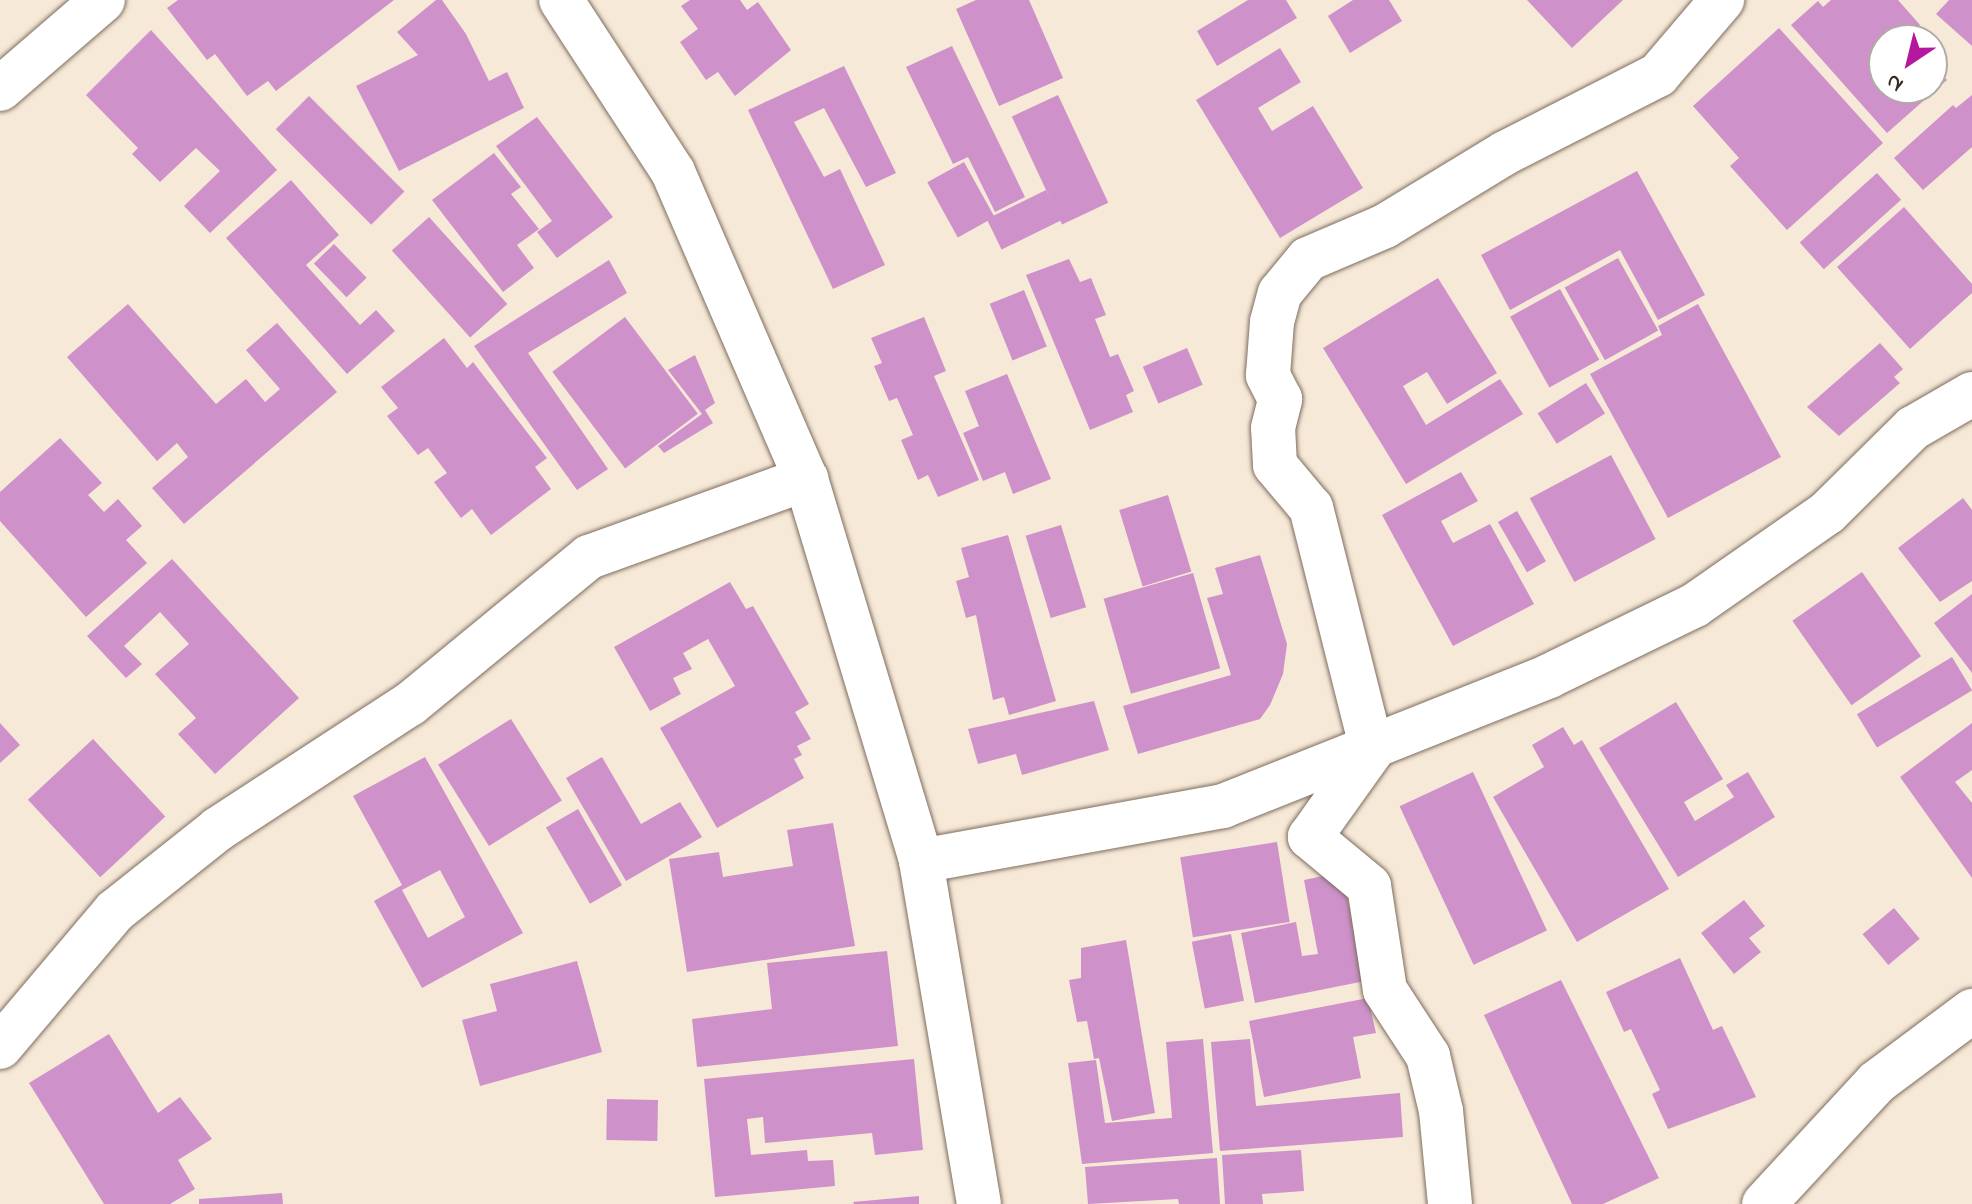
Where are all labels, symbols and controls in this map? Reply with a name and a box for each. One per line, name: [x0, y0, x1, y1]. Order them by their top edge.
north arrow: [1868, 24, 1948, 104]
text: N: [1880, 65, 1911, 99]

